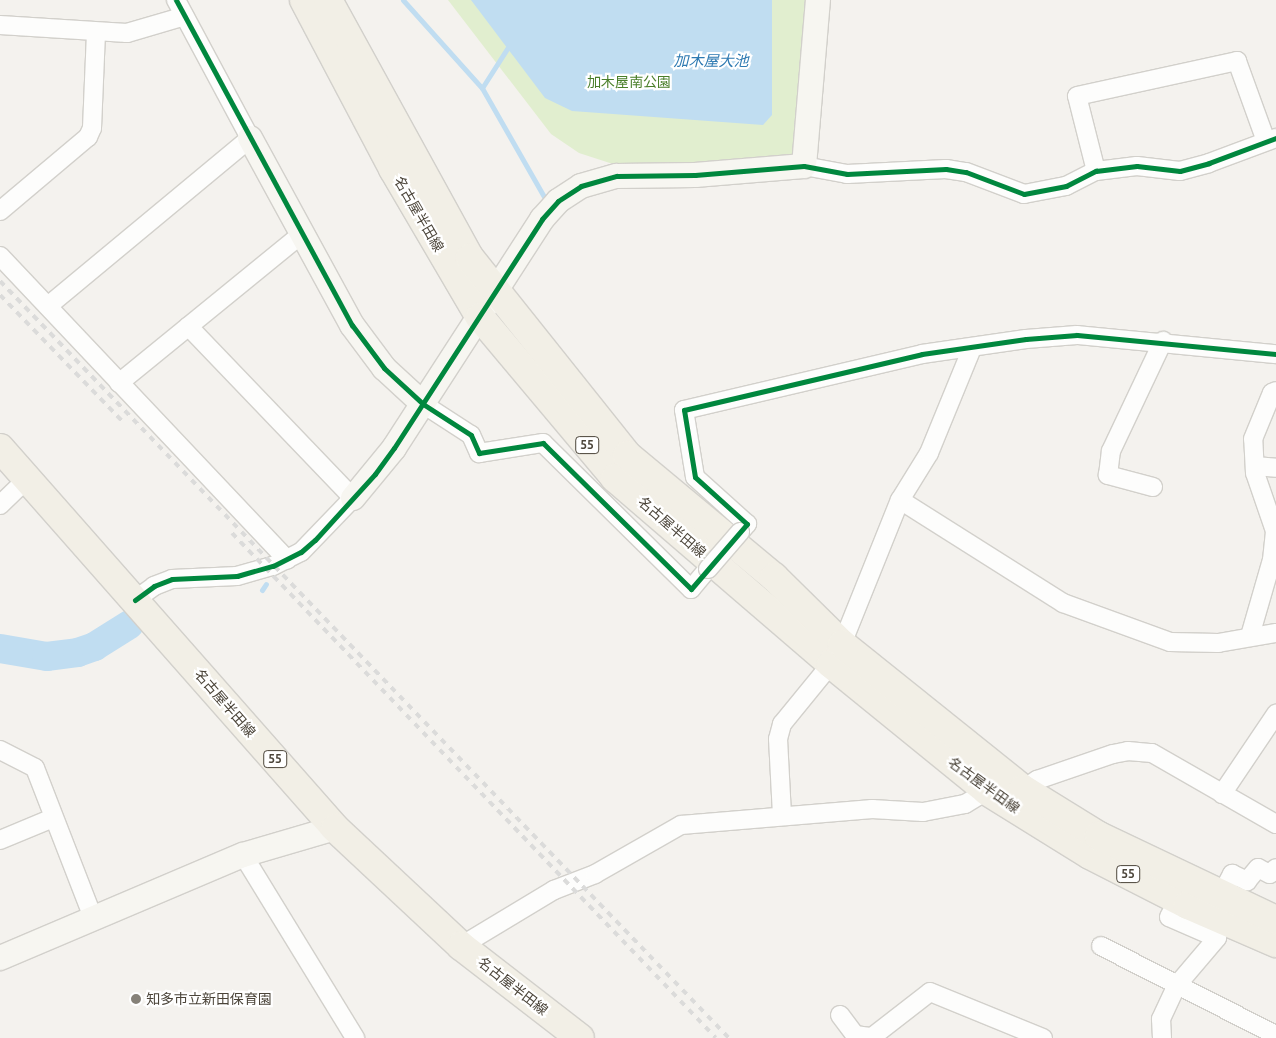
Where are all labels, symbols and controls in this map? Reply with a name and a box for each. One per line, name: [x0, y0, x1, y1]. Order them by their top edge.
water label: 加木屋大池: [674, 52, 748, 70]
park label: 加木屋南公園: [587, 74, 671, 90]
street label: 名古屋半田線: [391, 173, 447, 255]
road number: 55: [574, 436, 600, 454]
street label: 名古屋半田線: [635, 493, 709, 561]
street label: 名古屋半田線: [191, 666, 259, 740]
road number: 55: [262, 750, 288, 769]
street label: 名古屋半田線: [945, 754, 1023, 816]
road number: 55: [1116, 864, 1140, 884]
street label: 名古屋半田線: [475, 954, 551, 1018]
place label: 知多市立新田保育園: [146, 991, 272, 1007]
marker: 知多市立新田保育園: [130, 993, 142, 1005]

